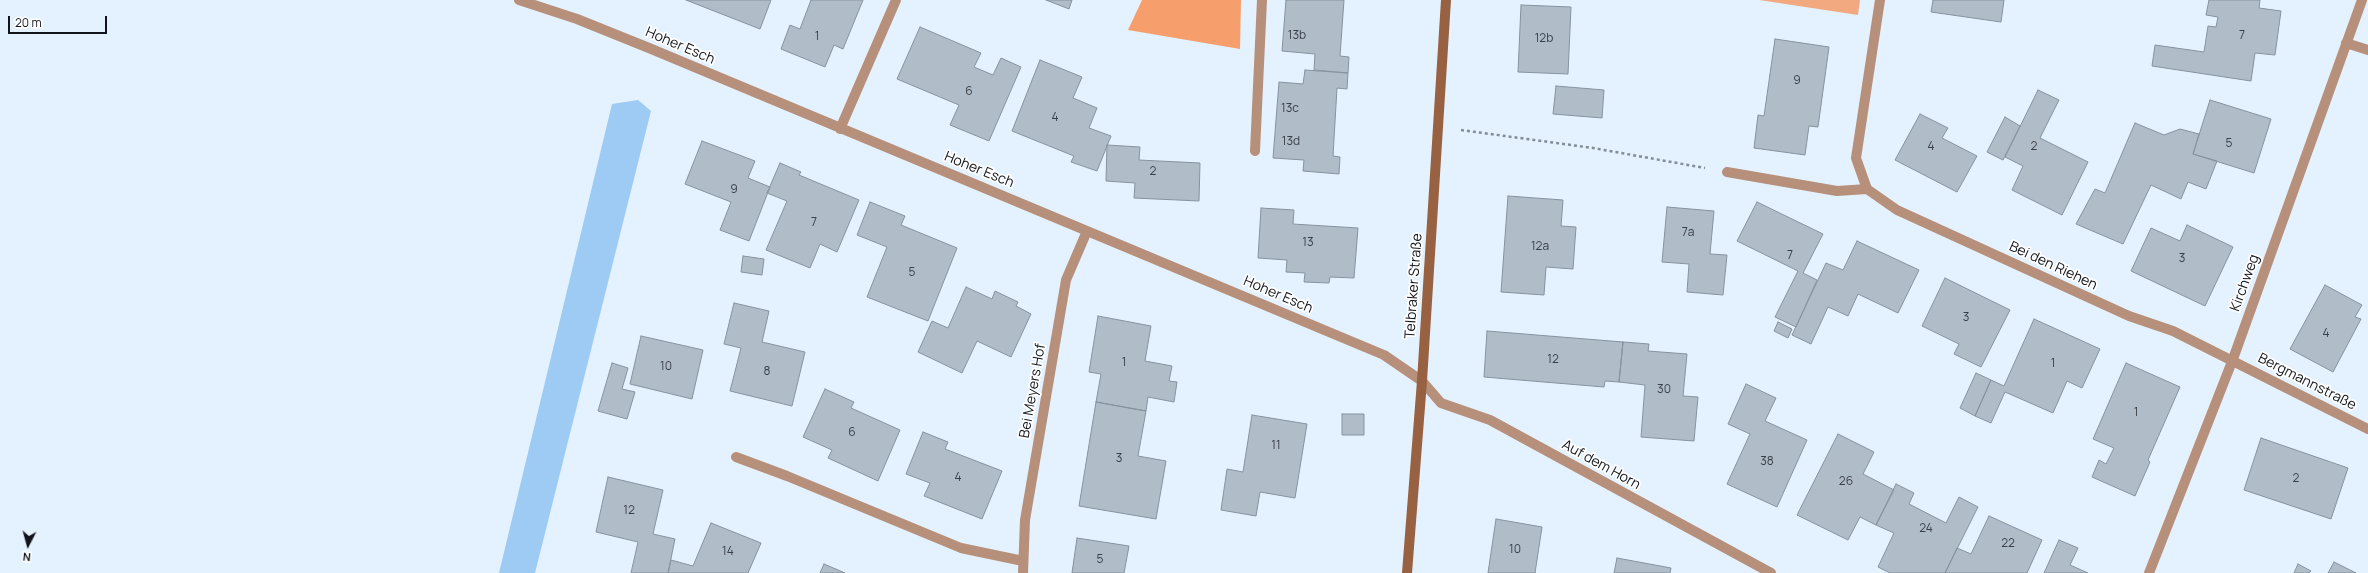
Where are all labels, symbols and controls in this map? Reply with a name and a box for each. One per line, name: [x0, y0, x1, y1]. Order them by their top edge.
scale bar: [10, 8, 109, 34]
text: 20 m: [15, 14, 42, 31]
street label: Hoher Esch: [643, 24, 717, 68]
house number: 13b: [1288, 29, 1306, 43]
house number: 7: [2239, 29, 2245, 43]
house number: 1: [815, 30, 819, 44]
house number: 12b: [1535, 32, 1553, 46]
house number: 9: [1793, 74, 1801, 88]
house number: 6: [965, 85, 973, 99]
house number: 13c: [1281, 102, 1299, 116]
house number: 4: [1051, 111, 1059, 125]
house number: 13d: [1282, 135, 1300, 149]
house number: 5: [2226, 137, 2232, 151]
house number: 4: [1927, 140, 1935, 154]
house number: 2: [2031, 140, 2037, 154]
street label: Hoher Esch: [942, 148, 1016, 192]
house number: 2: [1150, 165, 1156, 179]
house number: 9: [730, 183, 738, 197]
house number: 7: [811, 216, 817, 230]
house number: 7a: [1682, 226, 1694, 240]
street label: Telbraker Straße: [1402, 233, 1426, 339]
house number: 13: [1302, 236, 1314, 250]
street label: Bei den Riehen: [2006, 238, 2100, 294]
house number: 12a: [1531, 240, 1549, 254]
house number: 7: [1787, 249, 1793, 263]
house number: 3: [2179, 252, 2185, 266]
street label: Kirchweg: [2227, 252, 2263, 314]
house number: 5: [909, 266, 915, 280]
street label: Hoher Esch: [1241, 273, 1315, 317]
house number: 3: [1963, 311, 1969, 325]
house number: 4: [2322, 327, 2330, 341]
street label: Bei Meyers Hof: [1016, 342, 1050, 440]
street label: Bergmannstraße: [2255, 350, 2359, 414]
house number: 12: [1547, 353, 1559, 367]
house number: 1: [1122, 356, 1126, 370]
house number: 1: [2051, 357, 2055, 371]
house number: 10: [660, 360, 672, 374]
house number: 8: [764, 365, 770, 379]
house number: 30: [1657, 383, 1671, 397]
house number: 1: [2134, 406, 2138, 420]
house number: 6: [848, 426, 856, 440]
street label: Auf dem Horn: [1559, 437, 1643, 493]
house number: 11: [1271, 439, 1281, 453]
house number: 3: [1116, 452, 1122, 466]
house number: 38: [1760, 455, 1774, 469]
house number: 4: [954, 471, 962, 485]
house number: 2: [2293, 472, 2299, 486]
house number: 26: [1839, 475, 1853, 489]
house number: 12: [623, 504, 635, 518]
house number: 24: [1919, 522, 1933, 536]
north arrow: [8, 525, 48, 565]
house number: 22: [2001, 537, 2015, 551]
house number: 10: [1509, 543, 1521, 557]
house number: 14: [722, 545, 734, 559]
text: N: [22, 550, 31, 565]
house number: 5: [1097, 553, 1103, 567]

